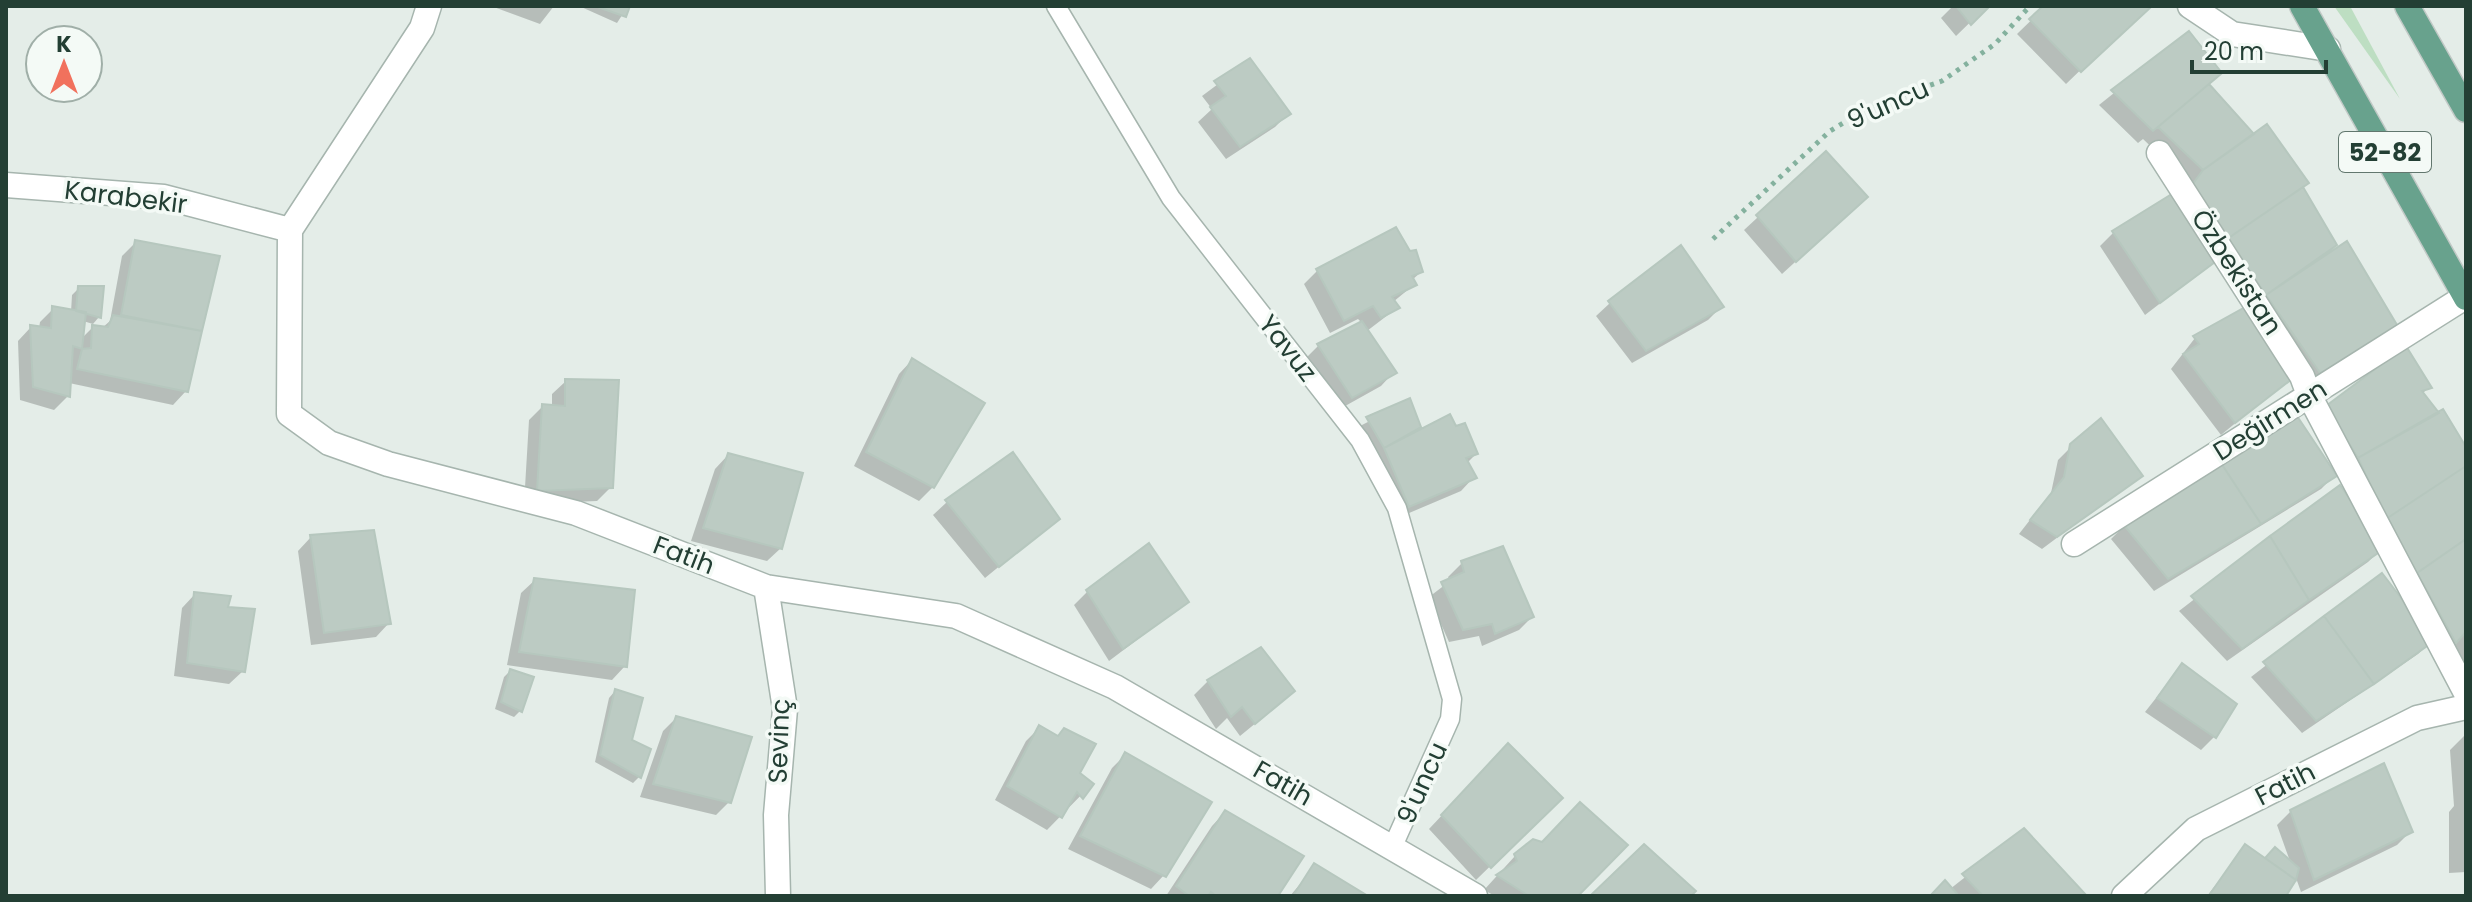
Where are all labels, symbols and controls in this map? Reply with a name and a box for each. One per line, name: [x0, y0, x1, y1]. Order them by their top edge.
north arrow: [24, 24, 104, 104]
scale bar: [2192, 24, 2326, 74]
text: K: [56, 29, 72, 60]
text: 20 m: [2204, 35, 2264, 68]
street label: 9'uncu: [1841, 70, 1935, 138]
road number: 52-82: [2339, 132, 2431, 172]
street label: Karabekir: [62, 172, 190, 222]
street label: Özbekistan: [2183, 202, 2291, 342]
street label: Yavuz: [1250, 307, 1326, 389]
street label: Değirmen: [2206, 371, 2334, 469]
street label: Fatih: [648, 527, 720, 583]
street label: Sevinç: [760, 698, 798, 784]
street label: 9'uncu: [1388, 736, 1456, 830]
street label: Fatih: [1247, 752, 1319, 814]
street label: Fatih: [2249, 754, 2321, 814]

